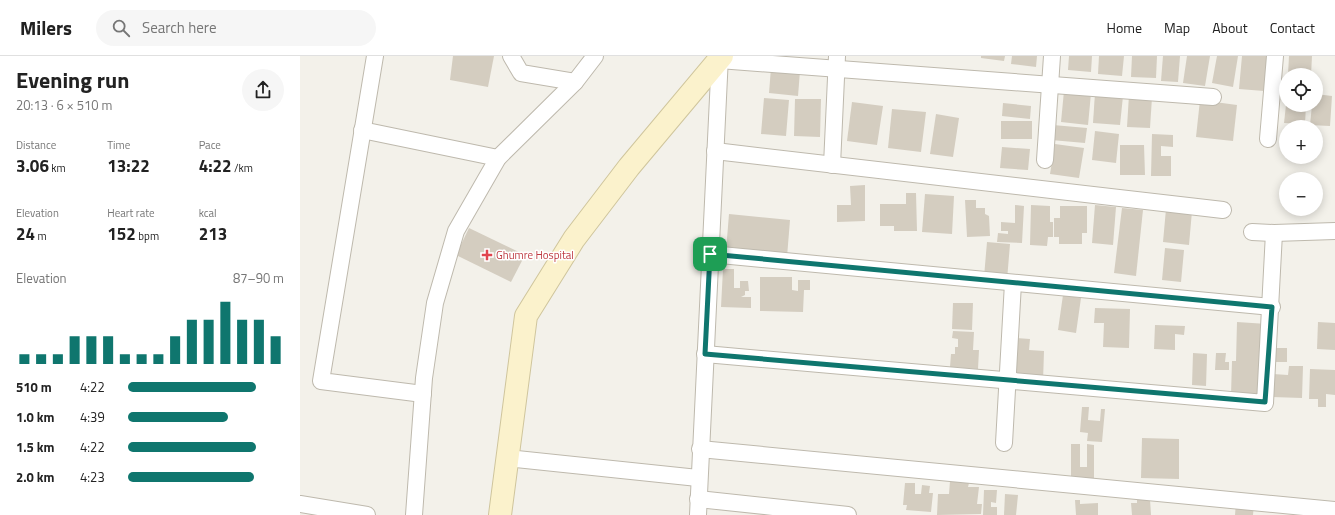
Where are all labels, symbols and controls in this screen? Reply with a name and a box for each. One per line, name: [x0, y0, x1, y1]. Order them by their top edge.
search box: [96, 10, 376, 46]
text: Milers: [20, 13, 72, 42]
text: Search here: [142, 16, 216, 39]
icon: search: [110, 17, 132, 39]
text: Home: [1107, 17, 1142, 38]
text: Map: [1164, 17, 1190, 38]
text: About: [1212, 17, 1248, 38]
text: Contact: [1270, 17, 1315, 38]
text: Evening run: [16, 63, 129, 97]
map controls: [1279, 68, 1323, 216]
button: locate: [1279, 68, 1323, 112]
button: share: [242, 69, 284, 111]
text: 20:13 · 6 × 510 m: [16, 95, 112, 115]
button: +: [1279, 120, 1323, 164]
text: Distance: [16, 137, 56, 153]
text: Time: [107, 137, 130, 153]
text: Pace: [199, 137, 221, 153]
text: 3.06: [16, 153, 49, 179]
text: 13:22: [107, 153, 150, 179]
text: 4:22: [199, 153, 232, 179]
text: km: [49, 160, 66, 176]
text: /km: [232, 160, 253, 176]
button: −: [1279, 172, 1323, 216]
text: Elevation: [16, 205, 59, 221]
text: Heart rate: [107, 205, 155, 221]
text: kcal: [199, 205, 217, 221]
text: 24: [16, 221, 35, 247]
text: 152: [107, 221, 136, 247]
text: 213: [199, 221, 227, 247]
text: m: [35, 228, 47, 244]
text: bpm: [136, 228, 159, 244]
pin: [693, 237, 727, 271]
icon: arrive: [699, 243, 721, 265]
place label: Ghumre Hospital: [496, 247, 574, 263]
marker: Ghumre Hospital: [481, 249, 493, 261]
text: Elevation: [16, 268, 67, 288]
text: 87–90 m: [233, 268, 284, 288]
text: 510 m: [16, 377, 52, 397]
text: 4:22: [80, 377, 105, 397]
text: 1.0 km: [16, 407, 54, 427]
text: 4:39: [80, 407, 105, 427]
text: 1.5 km: [16, 437, 54, 457]
text: 4:22: [80, 437, 105, 457]
text: 2.0 km: [16, 467, 54, 487]
text: 4:23: [80, 467, 105, 487]

